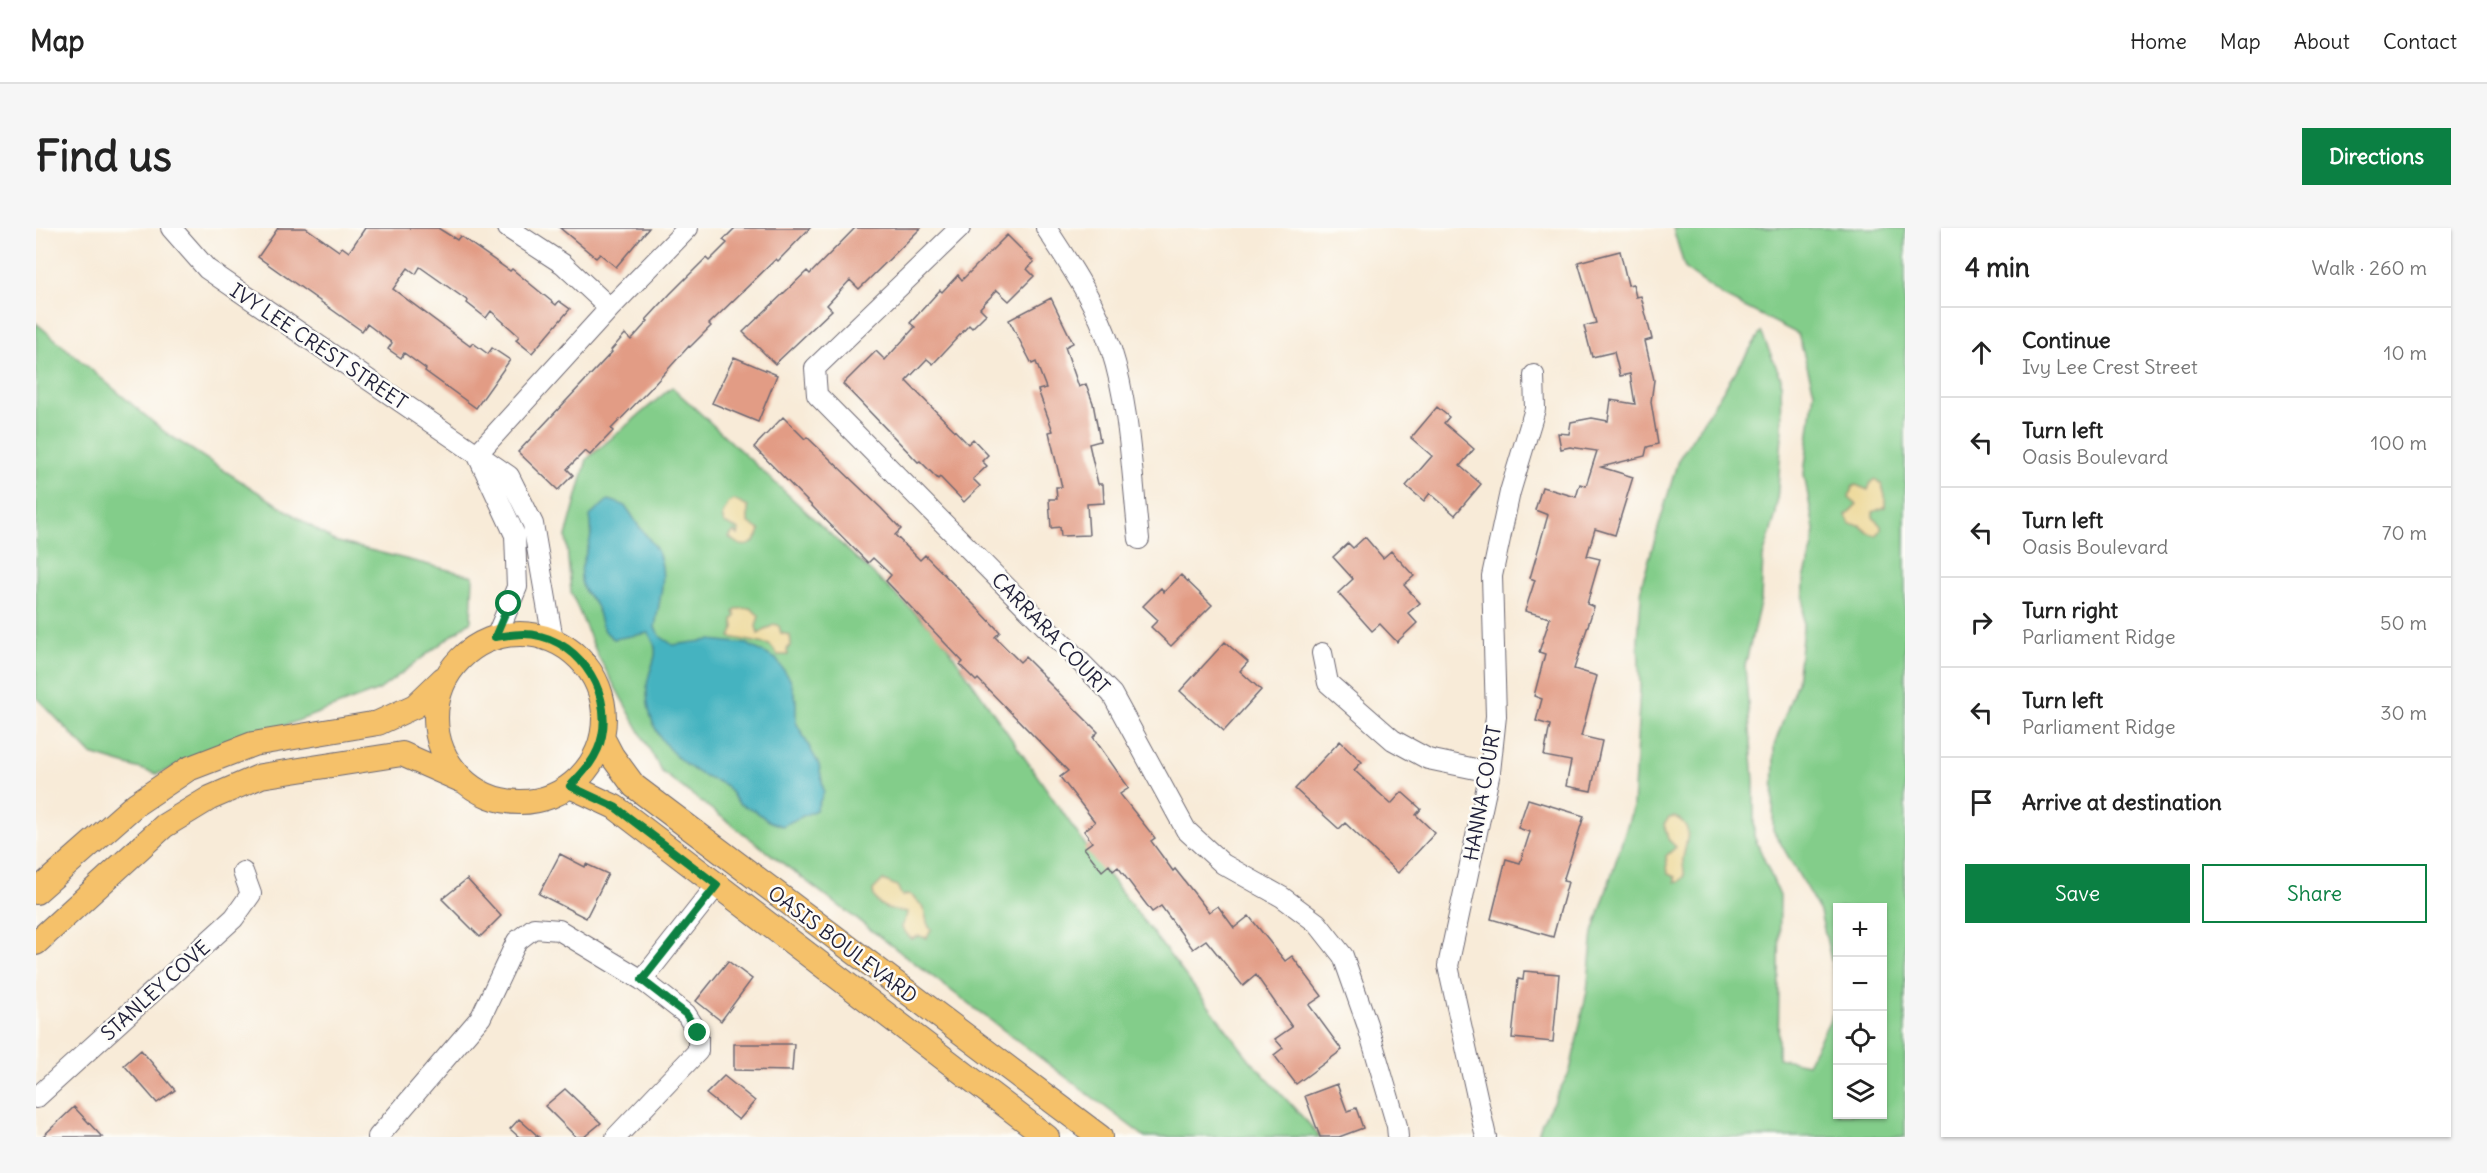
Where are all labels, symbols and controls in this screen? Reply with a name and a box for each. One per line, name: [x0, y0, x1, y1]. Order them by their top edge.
text: Map: [30, 23, 84, 59]
text: Home: [2130, 28, 2187, 55]
text: Map: [2220, 28, 2261, 55]
text: About: [2294, 28, 2350, 55]
text: Contact: [2383, 28, 2457, 55]
button: Directions: [2302, 128, 2451, 185]
text: Find us: [36, 130, 172, 182]
text: 4 min: [1965, 251, 2030, 284]
text: Walk · 260 m: [2311, 255, 2427, 280]
street label: IVY LEE CREST STREET: [226, 277, 412, 415]
text: Continue: [2022, 326, 2111, 354]
icon: ahead: [1965, 336, 1998, 369]
text: 10 m: [2384, 340, 2427, 365]
text: Ivy Lee Crest Street: [2022, 354, 2198, 379]
text: Turn left: [2022, 416, 2103, 444]
icon: left: [1965, 426, 1998, 459]
text: 100 m: [2370, 430, 2427, 455]
text: Oasis Boulevard: [2022, 444, 2168, 469]
text: Turn left: [2022, 506, 2103, 534]
icon: left: [1965, 516, 1998, 549]
text: 70 m: [2382, 520, 2427, 545]
text: Oasis Boulevard: [2022, 534, 2168, 559]
street label: CARRARA COURT: [987, 567, 1115, 699]
route start: [495, 590, 521, 616]
text: Turn right: [2022, 596, 2118, 624]
icon: right: [1965, 606, 1998, 639]
text: 50 m: [2380, 610, 2427, 635]
text: Parliament Ridge: [2022, 624, 2176, 649]
text: Turn left: [2022, 686, 2103, 714]
icon: left: [1965, 696, 1998, 729]
text: 30 m: [2380, 700, 2427, 725]
text: Parliament Ridge: [2022, 714, 2176, 739]
street label: HANNA COURT: [1458, 723, 1506, 863]
icon: arrive: [1965, 786, 1998, 819]
text: Arrive at destination: [2022, 788, 2222, 816]
button: Save: [1965, 864, 2190, 923]
button: Share: [2202, 864, 2427, 923]
street label: OASIS BOULEVARD: [763, 880, 923, 1008]
map controls: [1833, 903, 1887, 1119]
button: +: [1833, 903, 1887, 957]
street label: STANLEY COVE: [95, 934, 215, 1046]
button: −: [1833, 957, 1887, 1011]
button: locate: [1833, 1011, 1887, 1065]
route end: [684, 1019, 710, 1045]
button: layers: [1833, 1065, 1887, 1119]

